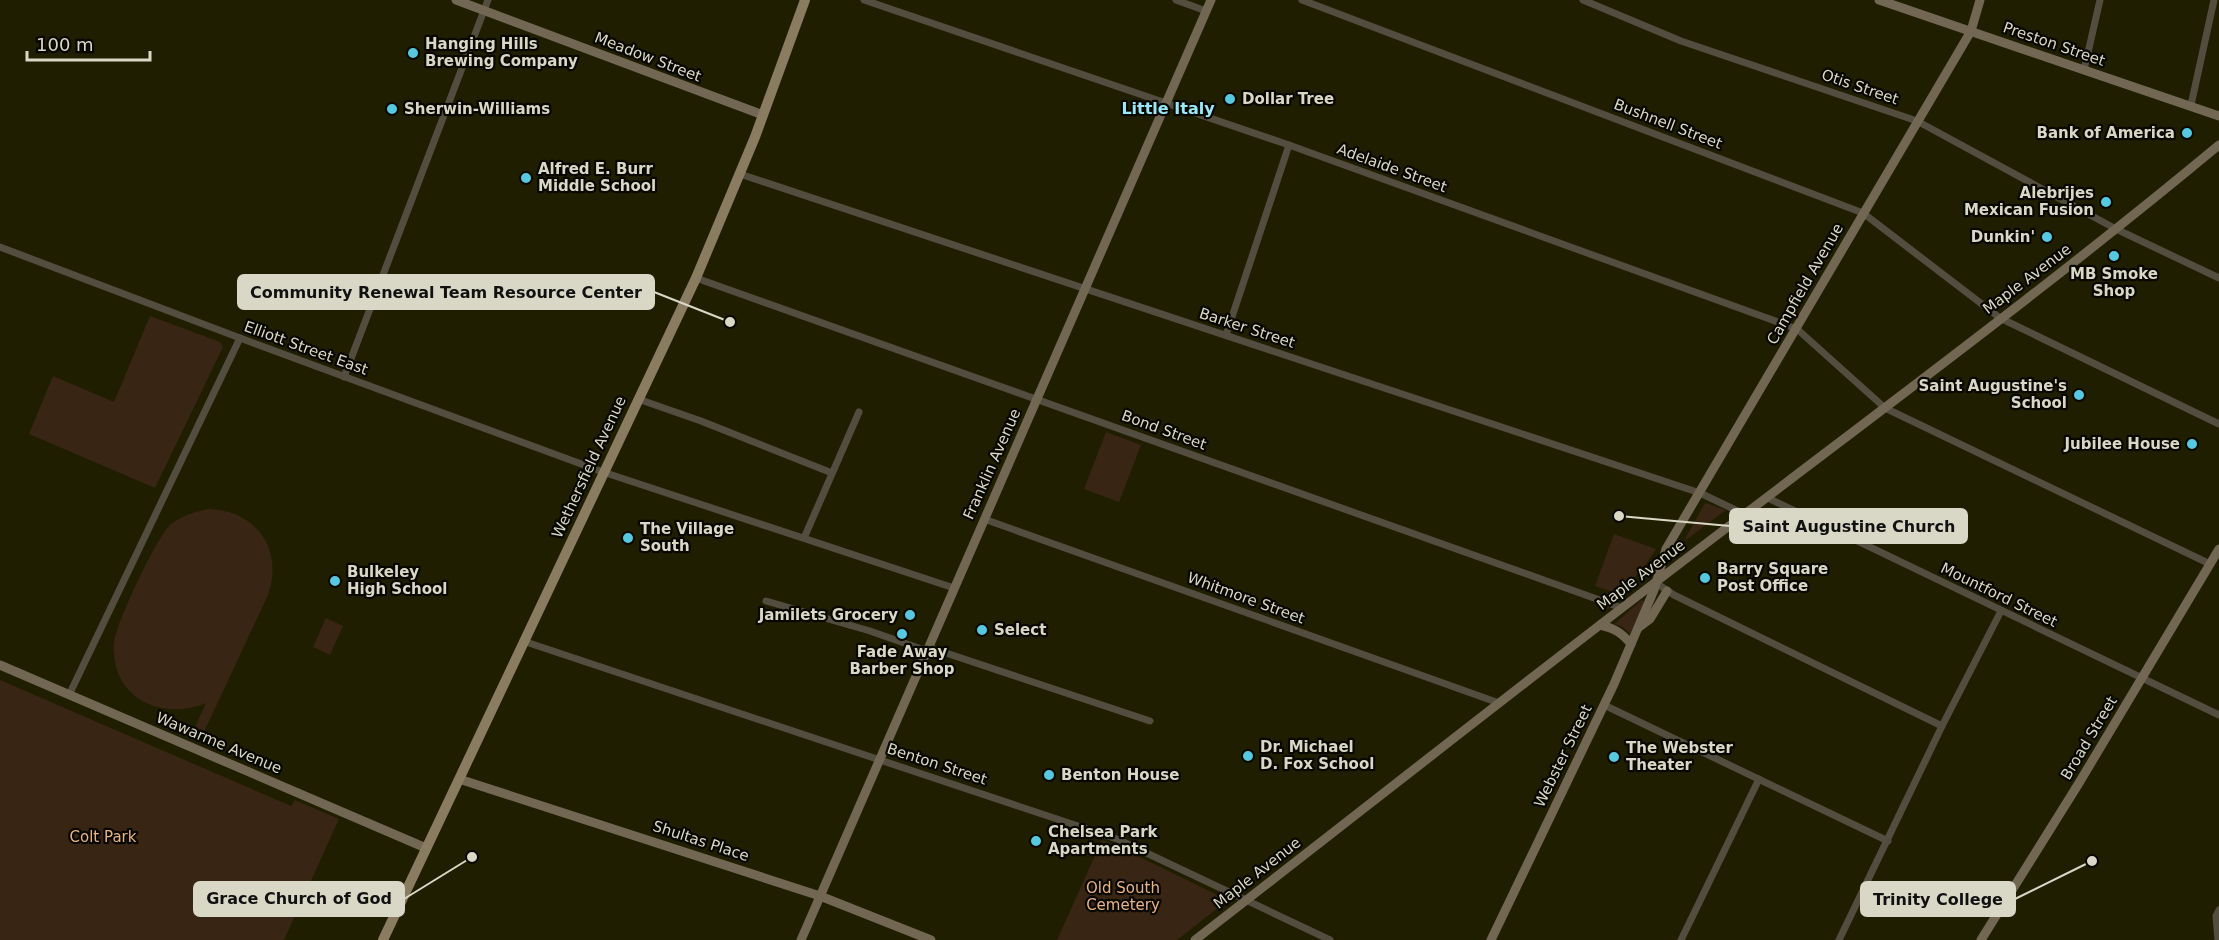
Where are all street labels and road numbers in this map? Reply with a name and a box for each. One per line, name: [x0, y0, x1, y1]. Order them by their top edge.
street label: Preston Street: [2001, 18, 2107, 70]
street label: Meadow Street: [592, 28, 704, 86]
street label: Otis Street: [1819, 65, 1901, 109]
street label: Bushnell Street: [1611, 95, 1725, 153]
street label: Adelaide Street: [1335, 140, 1449, 196]
street label: Campfield Avenue: [1763, 220, 1847, 348]
street label: Maple Avenue: [1979, 240, 2075, 318]
street label: Barker Street: [1197, 304, 1297, 352]
street label: Elliott Street East: [242, 317, 370, 379]
street label: Wethersfield Avenue: [548, 393, 630, 541]
street label: Franklin Avenue: [959, 406, 1025, 522]
street label: Bond Street: [1119, 406, 1209, 454]
street label: Maple Avenue: [1593, 536, 1689, 614]
street label: Mountford Street: [1938, 559, 2060, 631]
street label: Whitmore Street: [1185, 568, 1307, 628]
street label: Broad Street: [2057, 693, 2121, 783]
street label: Webster Street: [1530, 702, 1596, 810]
street label: Wawarme Avenue: [153, 708, 285, 778]
street label: Benton Street: [885, 739, 989, 789]
street label: Shultas Place: [651, 817, 751, 865]
street label: Maple Avenue: [1210, 833, 1304, 913]

